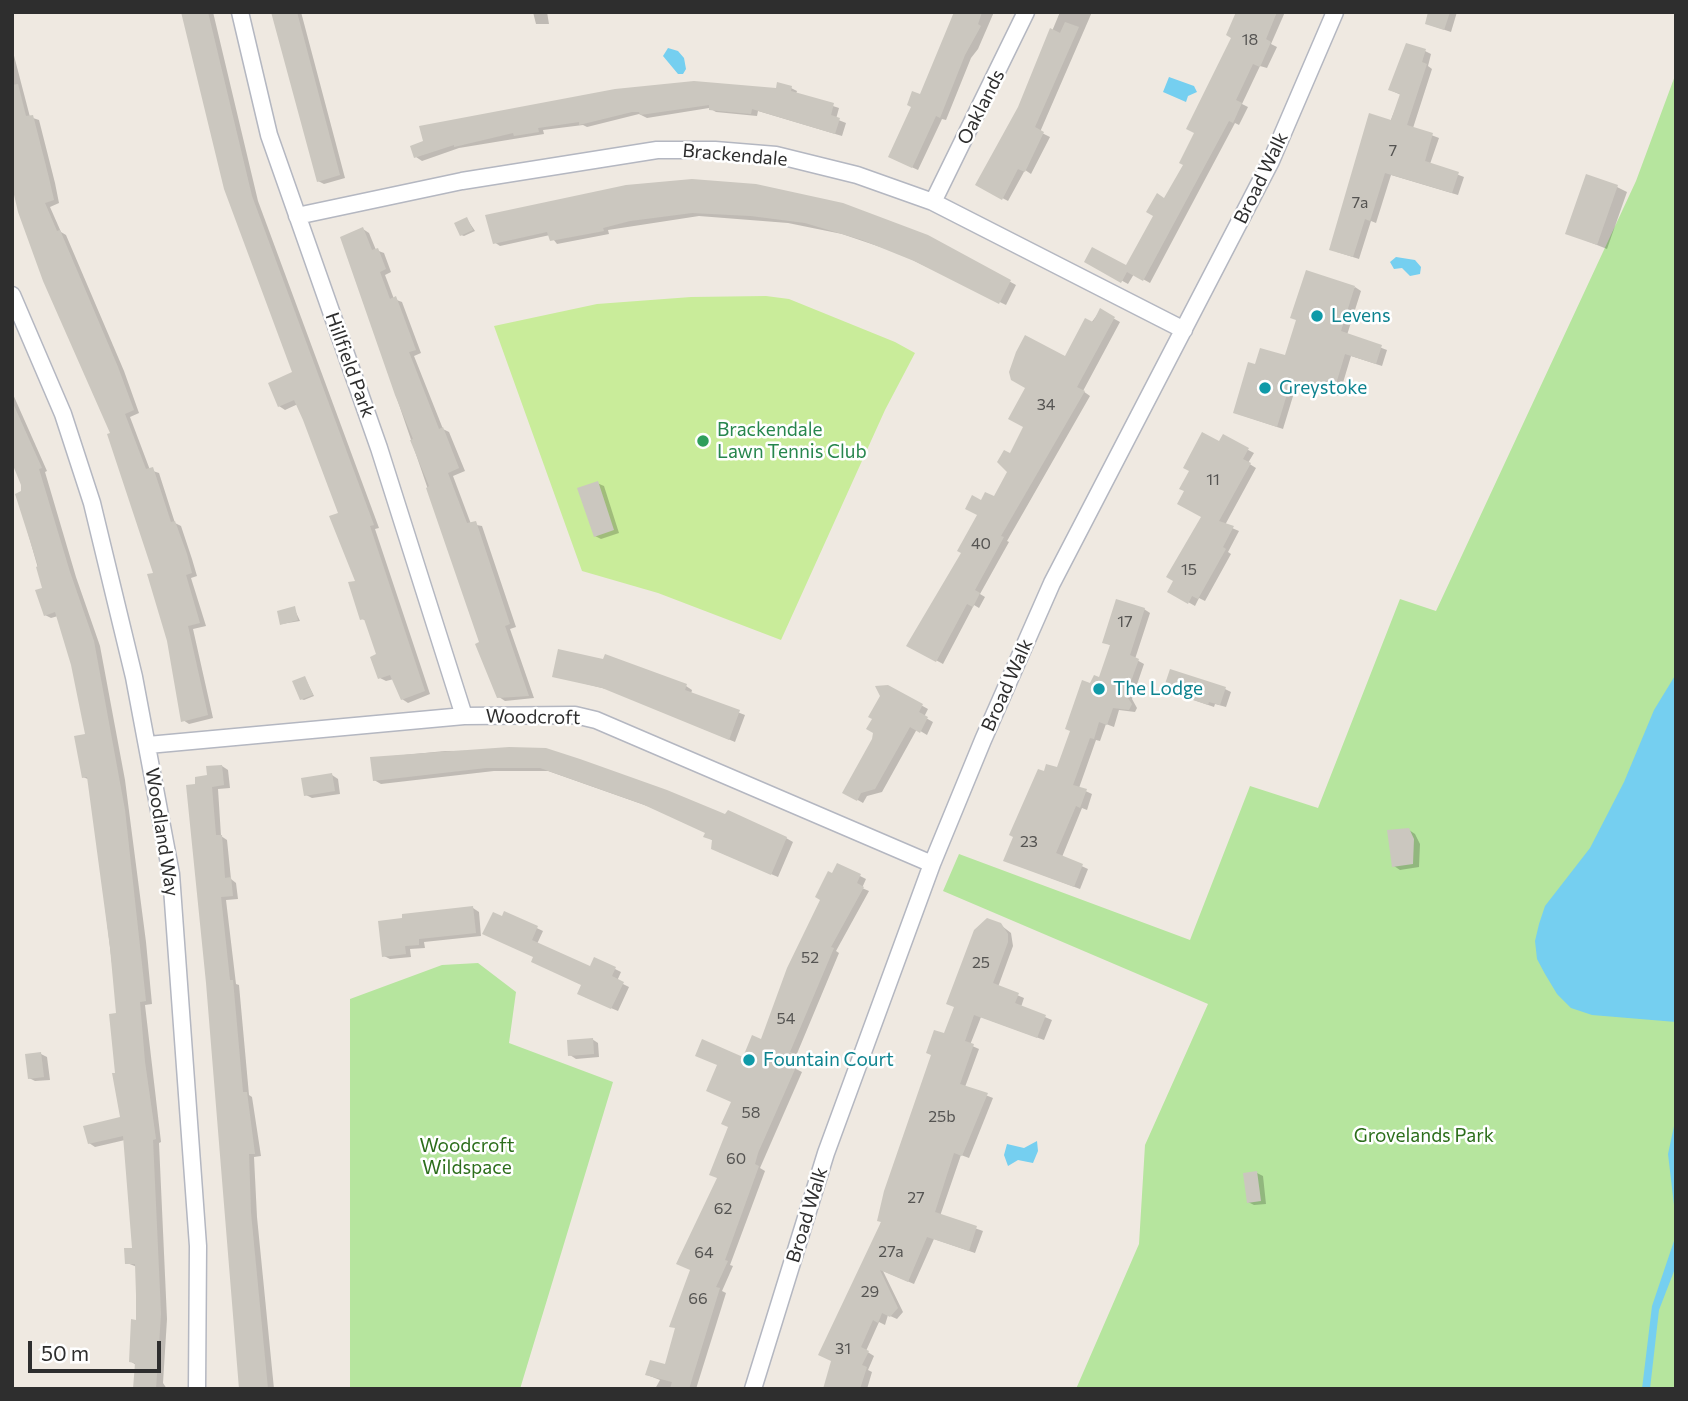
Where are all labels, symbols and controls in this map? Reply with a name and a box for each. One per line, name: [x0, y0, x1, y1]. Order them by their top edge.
house number: 18: [1242, 30, 1258, 50]
street label: Oaklands: [952, 66, 1010, 148]
street label: Broad Walk: [1229, 129, 1293, 227]
street label: Brackendale: [681, 139, 789, 171]
house number: 7: [1389, 141, 1397, 161]
house number: 7a: [1352, 193, 1368, 213]
place label: Levens: [1331, 305, 1391, 327]
marker: Levens: [1309, 308, 1325, 324]
street label: Hillfield Park: [320, 309, 380, 421]
place label: Greystoke: [1279, 377, 1367, 399]
marker: Greystoke: [1257, 380, 1273, 396]
house number: 34: [1037, 395, 1055, 415]
place label: Brackendale Lawn Tennis Club: [717, 419, 867, 463]
marker: Brackendale Lawn Tennis Club: [695, 433, 711, 449]
house number: 11: [1206, 470, 1220, 490]
house number: 40: [971, 534, 991, 554]
house number: 15: [1181, 560, 1197, 580]
house number: 17: [1117, 612, 1133, 632]
street label: Broad Walk: [976, 635, 1038, 735]
place label: The Lodge: [1113, 678, 1203, 700]
marker: The Lodge: [1091, 681, 1107, 697]
street label: Woodcroft: [485, 705, 581, 729]
street label: Woodland Way: [141, 766, 183, 898]
house number: 23: [1020, 832, 1038, 852]
house number: 52: [801, 948, 819, 968]
house number: 25: [972, 953, 990, 973]
house number: 54: [777, 1009, 795, 1029]
place label: Fountain Court: [763, 1049, 894, 1071]
marker: Fountain Court: [741, 1052, 757, 1068]
house number: 58: [742, 1103, 760, 1123]
house number: 25b: [928, 1107, 956, 1127]
park label: Grovelands Park: [1354, 1125, 1494, 1147]
park label: Woodcroft Wildspace: [420, 1135, 514, 1179]
house number: 60: [726, 1149, 746, 1169]
street label: Broad Walk: [782, 1164, 832, 1266]
house number: 27: [907, 1188, 925, 1208]
house number: 62: [714, 1199, 732, 1219]
house number: 27a: [878, 1242, 904, 1262]
house number: 64: [694, 1243, 714, 1263]
house number: 29: [861, 1282, 879, 1302]
house number: 66: [688, 1289, 708, 1309]
scale bar: [32, 1328, 164, 1372]
house number: 31: [835, 1339, 851, 1359]
text: 50 m: [41, 1340, 89, 1365]

